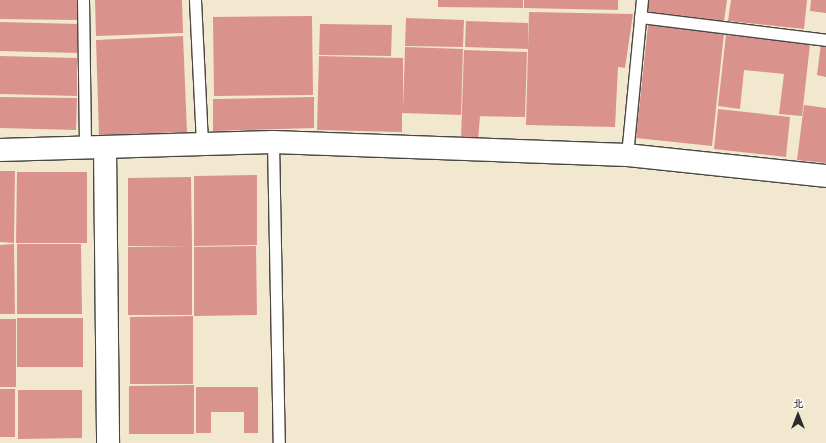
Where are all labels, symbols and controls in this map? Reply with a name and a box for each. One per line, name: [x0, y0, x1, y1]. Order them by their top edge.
north arrow: [778, 395, 818, 435]
text: 北: [793, 395, 804, 410]

